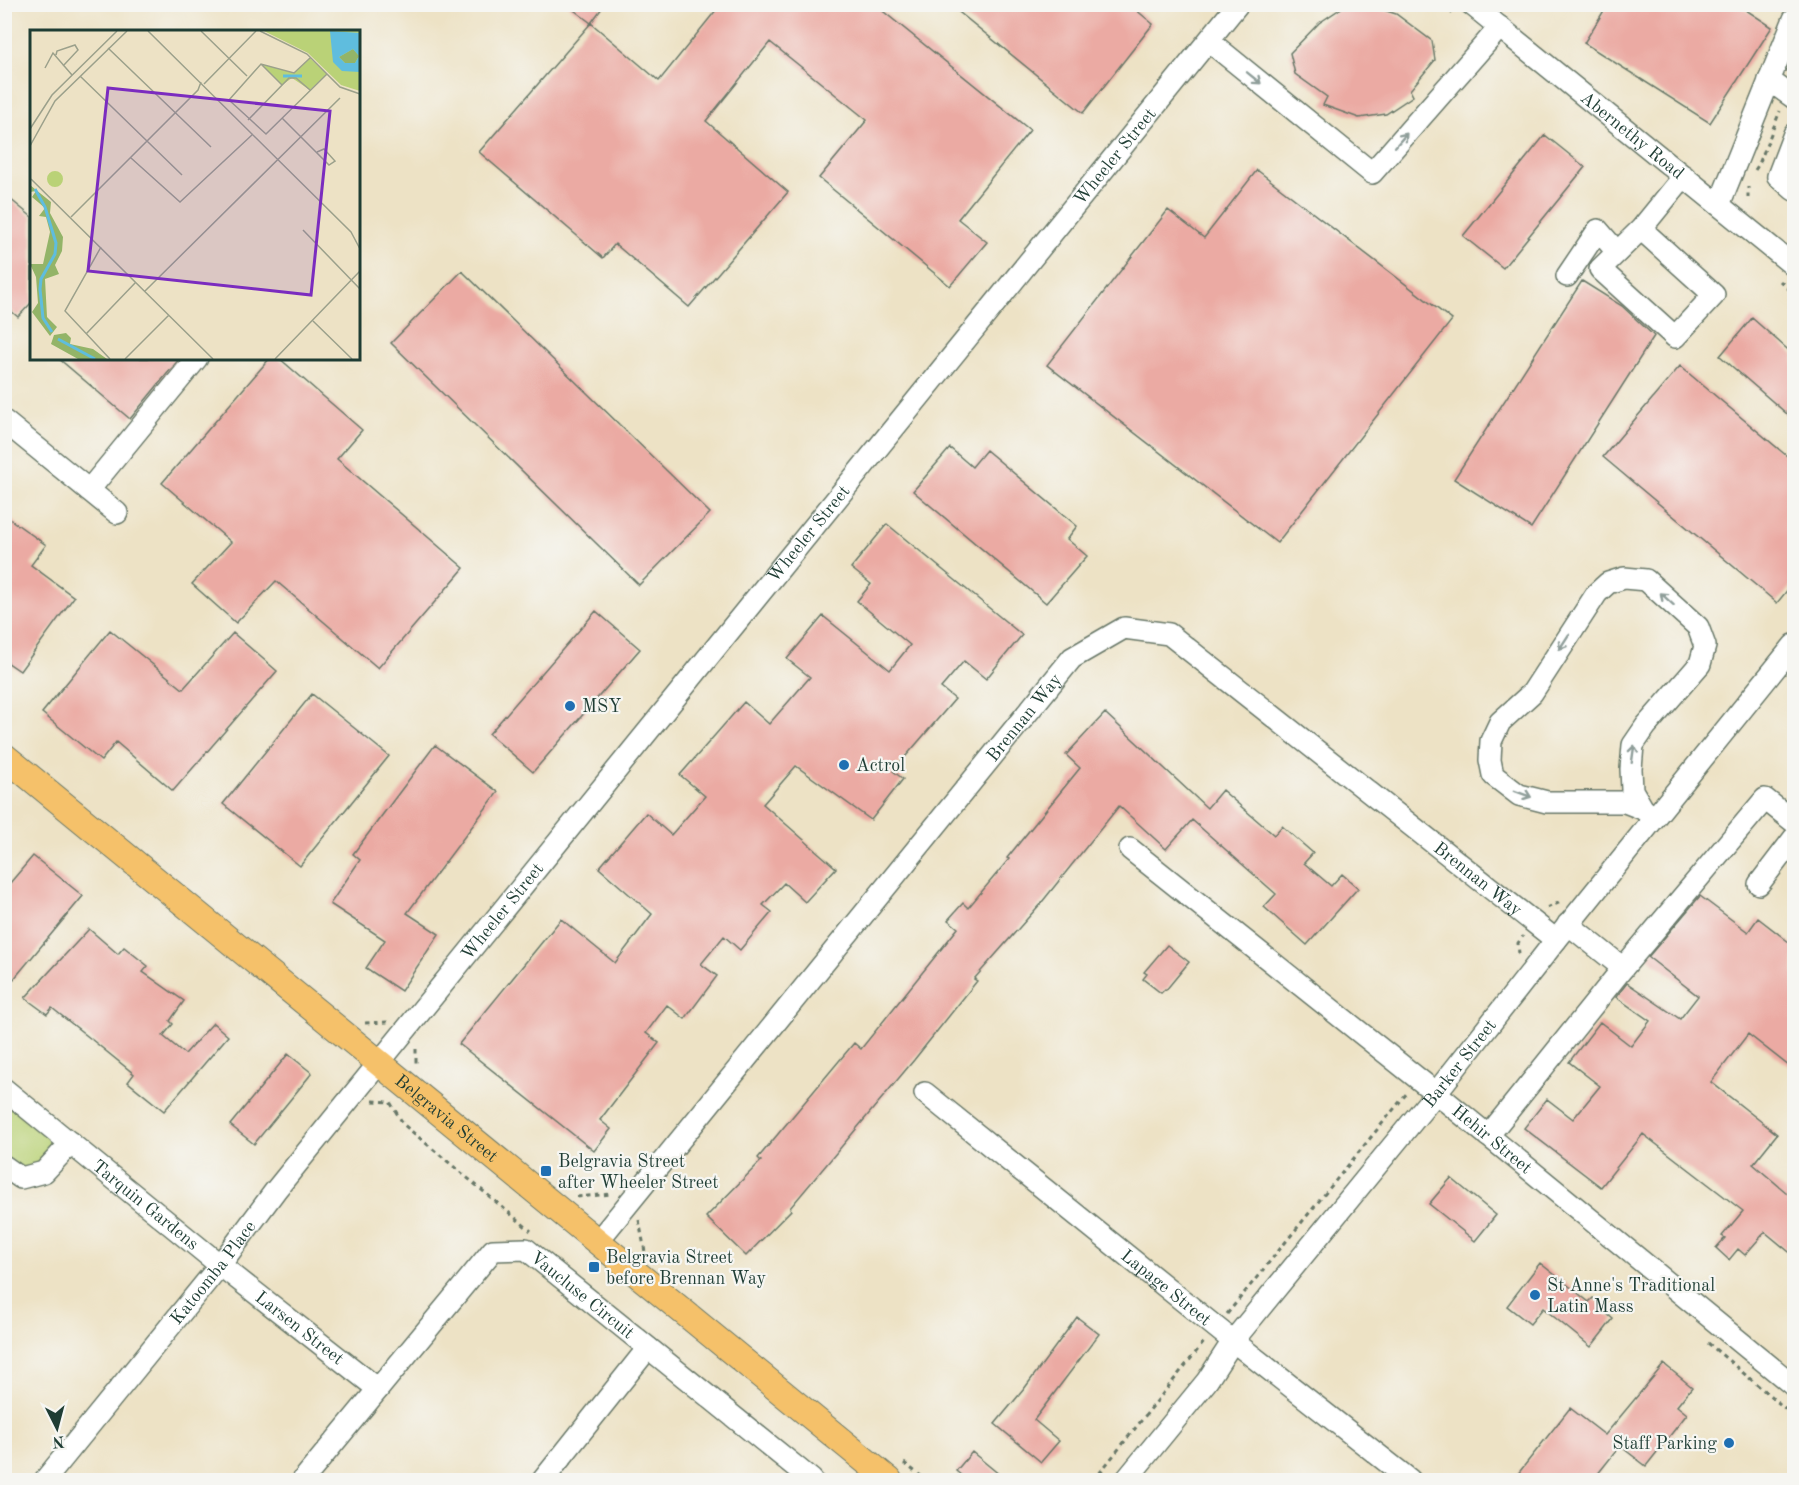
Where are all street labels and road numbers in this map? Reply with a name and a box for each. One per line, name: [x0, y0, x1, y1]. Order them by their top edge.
street label: Abernethy Road: [1577, 89, 1687, 183]
street label: Wheeler Street: [1071, 105, 1160, 209]
street label: Wheeler Street: [765, 482, 854, 586]
street label: Brennan Way: [984, 670, 1066, 765]
street label: Brennan Way: [1430, 839, 1526, 920]
street label: Wheeler Street: [458, 860, 547, 963]
street label: Barker Street: [1420, 1016, 1500, 1111]
street label: Belgravia Street: [391, 1072, 501, 1166]
street label: Hehir Street: [1448, 1102, 1535, 1178]
street label: Tarquin Gardens: [89, 1157, 202, 1254]
street label: Katoomba Place: [167, 1218, 260, 1328]
street label: Lapage Street: [1117, 1247, 1214, 1330]
street label: Vaucluse Circuit: [527, 1248, 637, 1342]
street label: Larsen Street: [251, 1288, 347, 1368]

